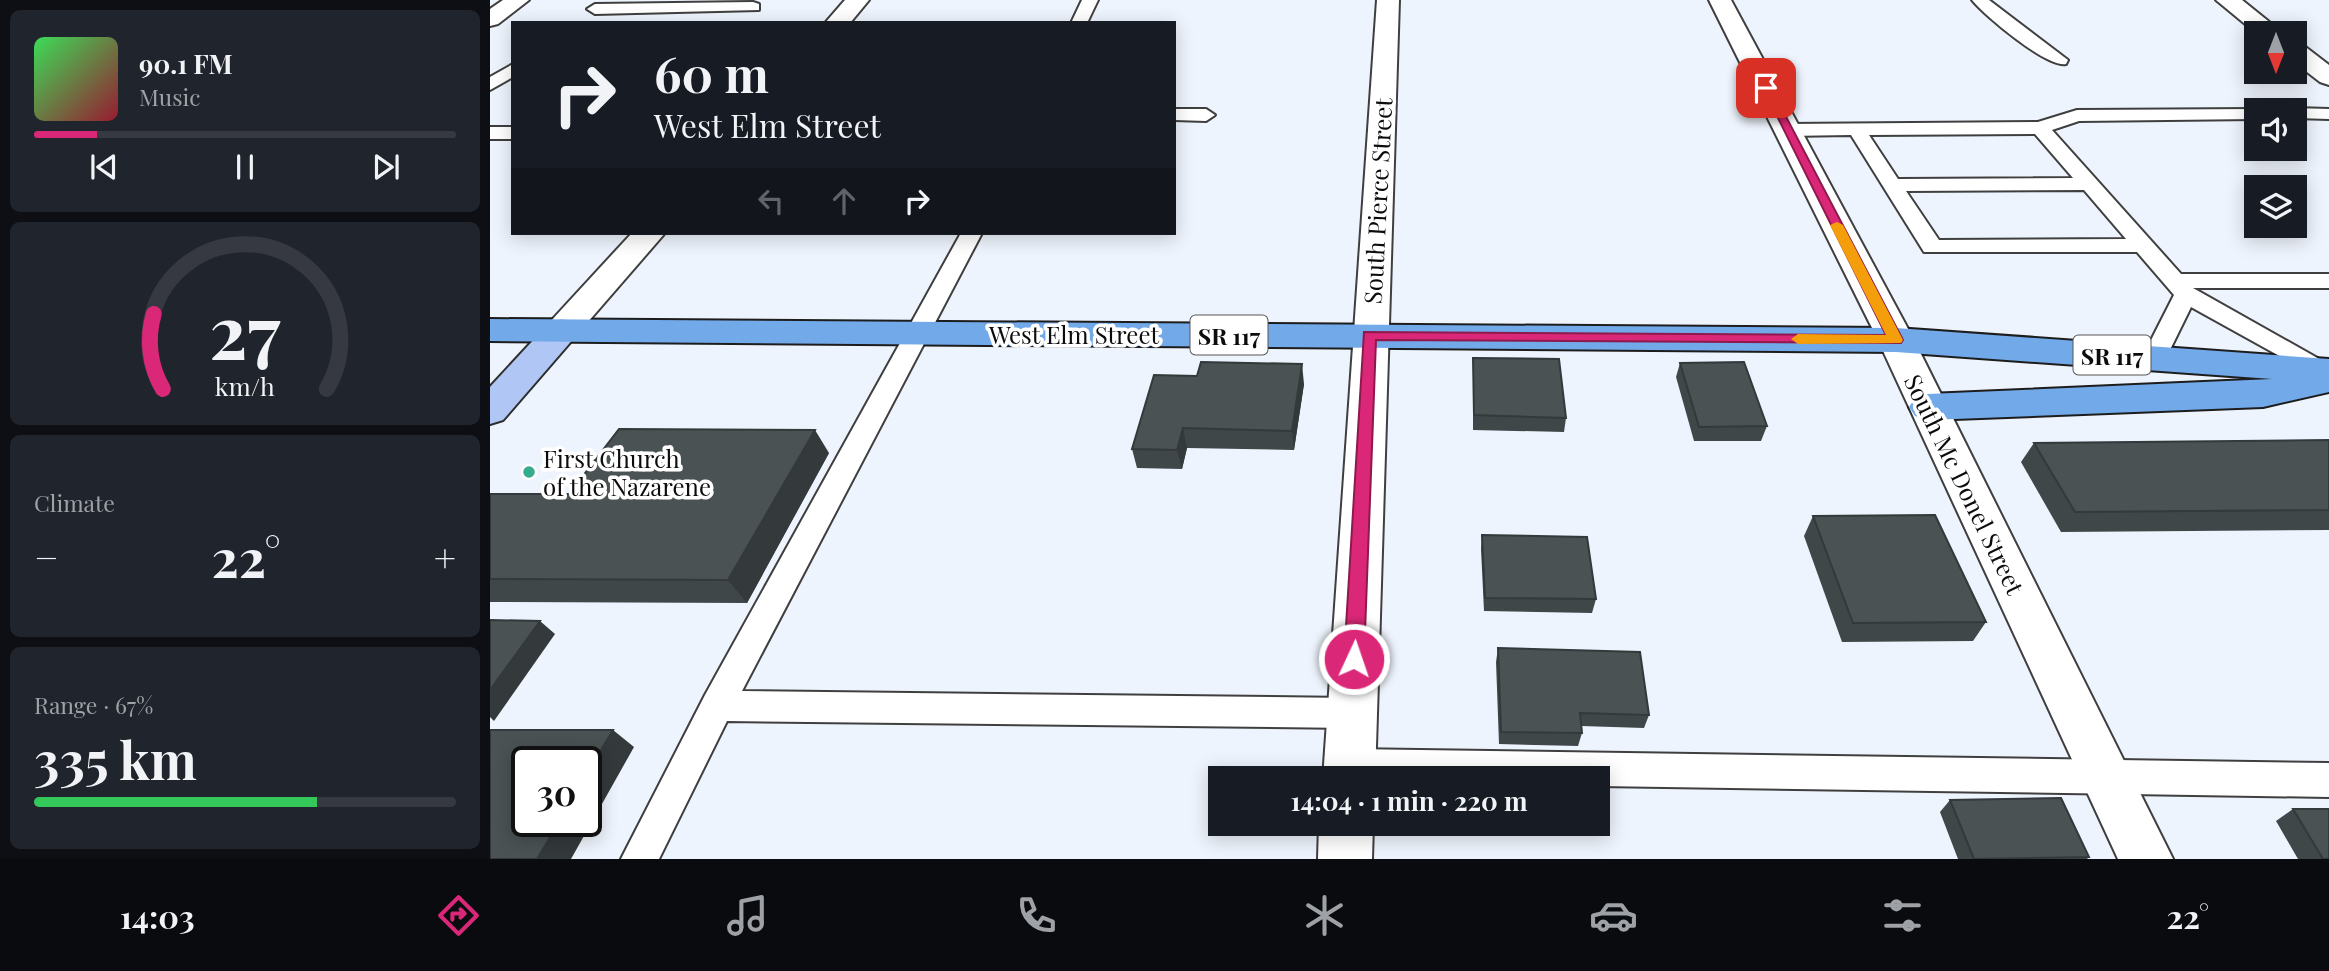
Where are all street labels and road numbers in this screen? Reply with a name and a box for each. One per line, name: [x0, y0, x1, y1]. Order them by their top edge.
street label: South Pierce Street: [1356, 97, 1398, 305]
road number: SR 117: [1190, 316, 1268, 354]
street label: West Elm Street: [988, 318, 1160, 350]
road number: SR 117: [2074, 336, 2150, 374]
street label: South Mc Donel Street: [1898, 369, 2032, 600]

